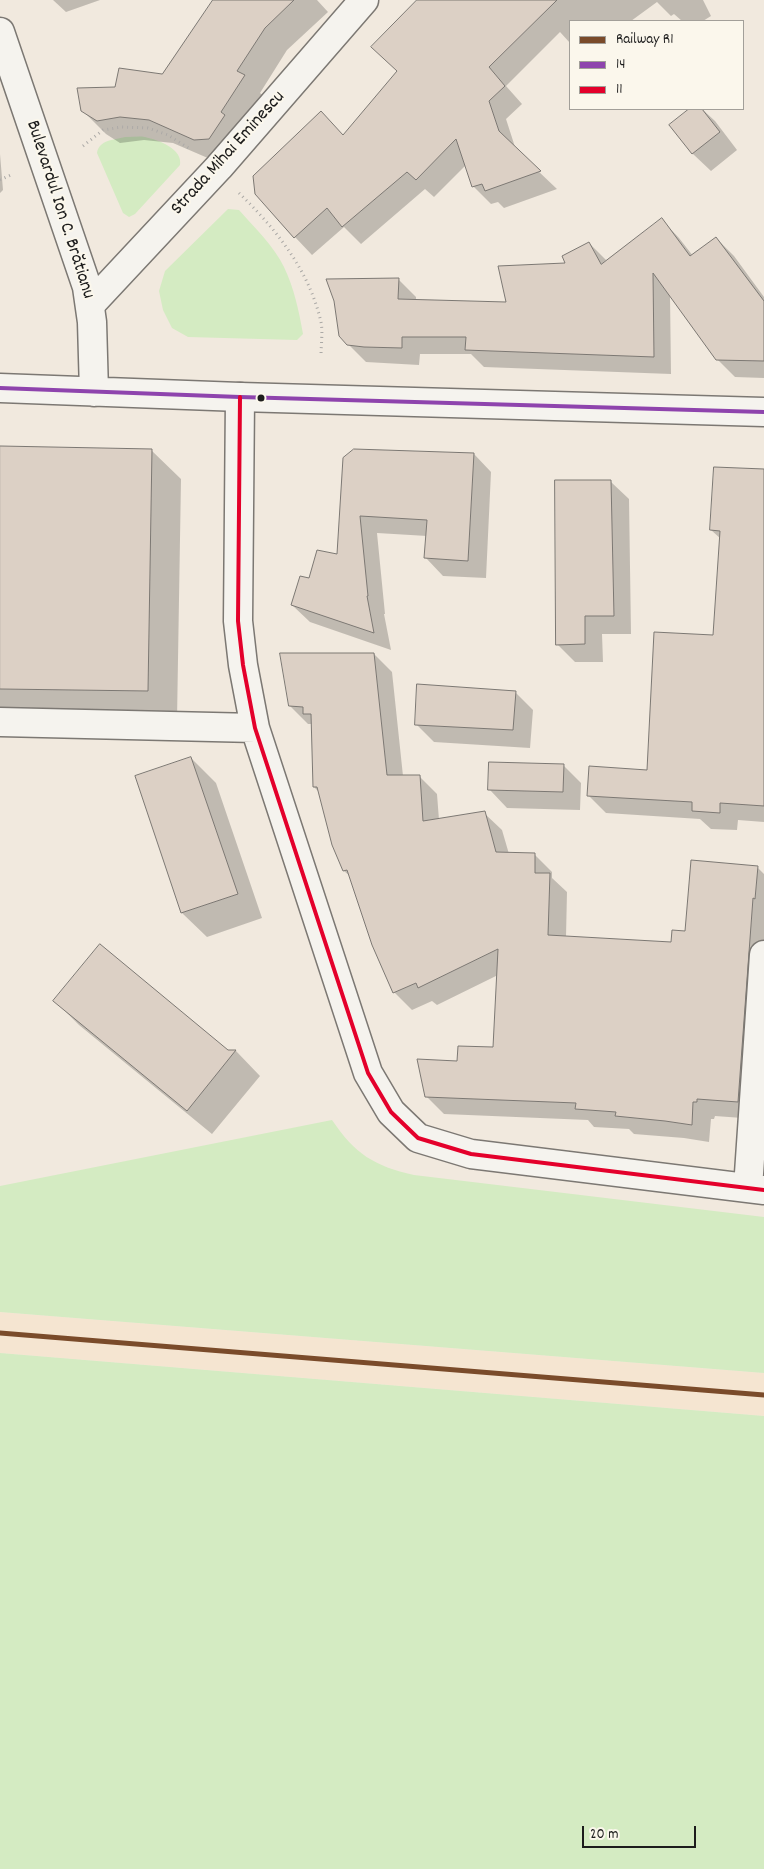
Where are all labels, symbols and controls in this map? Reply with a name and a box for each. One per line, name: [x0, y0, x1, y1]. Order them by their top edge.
legend: [569, 20, 744, 110]
text: Railway R1: [616, 29, 673, 51]
text: 14: [616, 54, 626, 76]
text: 11: [616, 79, 623, 101]
street label: Strada Mihai Eminescu: [167, 87, 291, 221]
street label: Bulevardul Ion C. Brătianu: [19, 118, 99, 302]
unlabelled marker: [256, 393, 266, 403]
scale bar: [584, 1816, 698, 1848]
text: 20 m: [590, 1824, 618, 1846]

